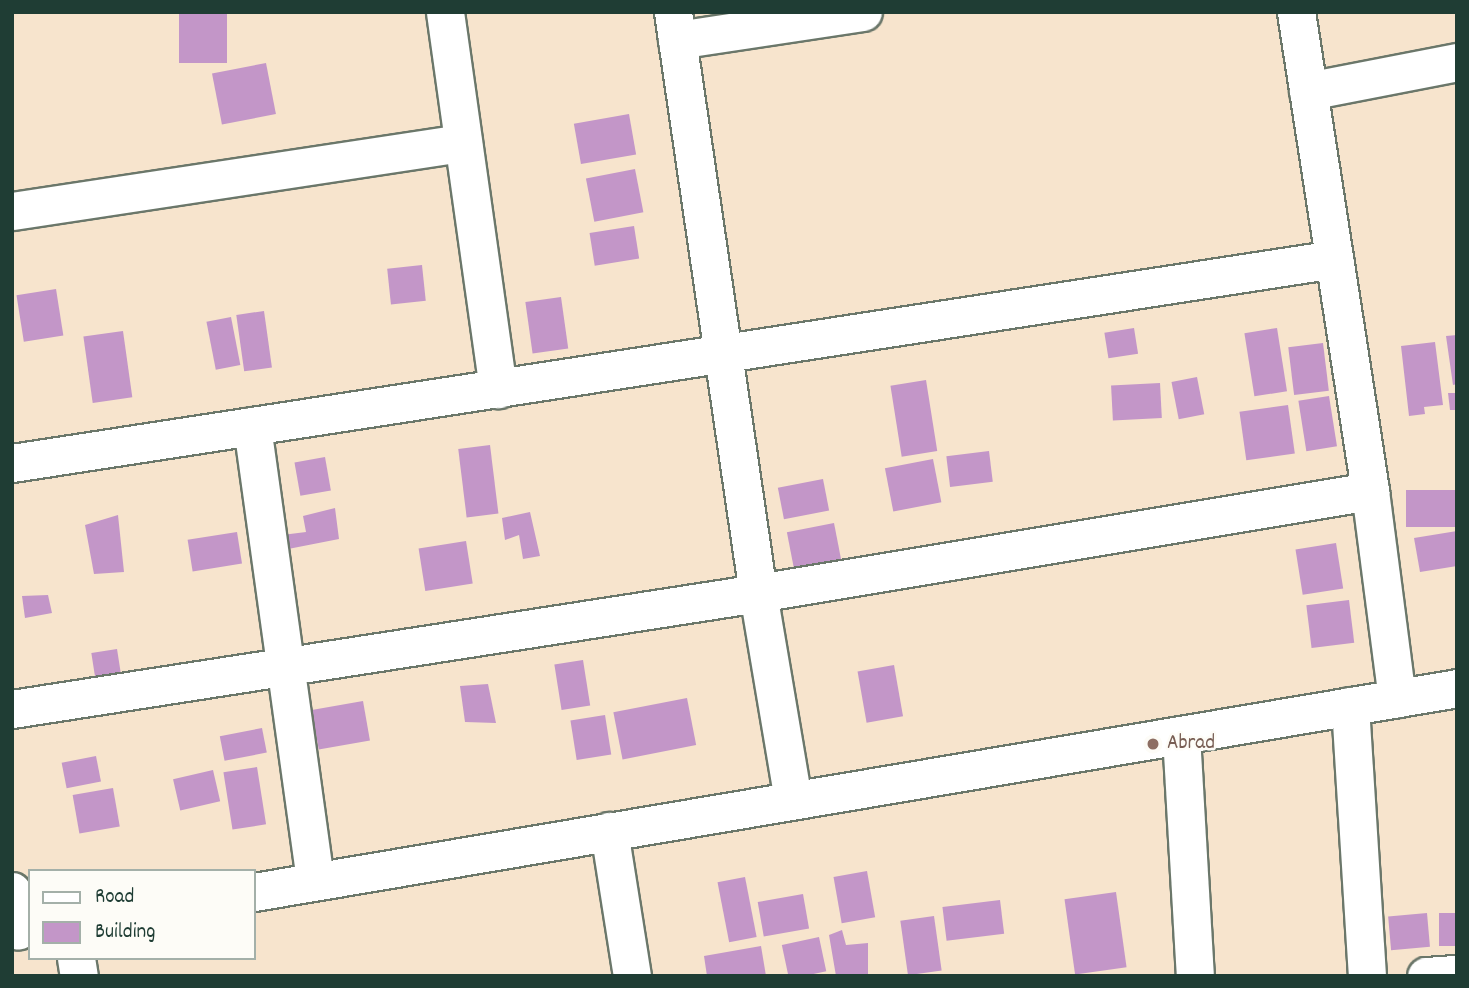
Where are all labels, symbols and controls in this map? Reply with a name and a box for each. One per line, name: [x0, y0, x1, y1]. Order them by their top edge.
place label: Abrad: [1167, 731, 1215, 757]
marker: Abrad: [1145, 736, 1161, 752]
legend: [28, 869, 256, 960]
text: Road: [95, 883, 134, 913]
text: Building: [95, 918, 155, 948]

